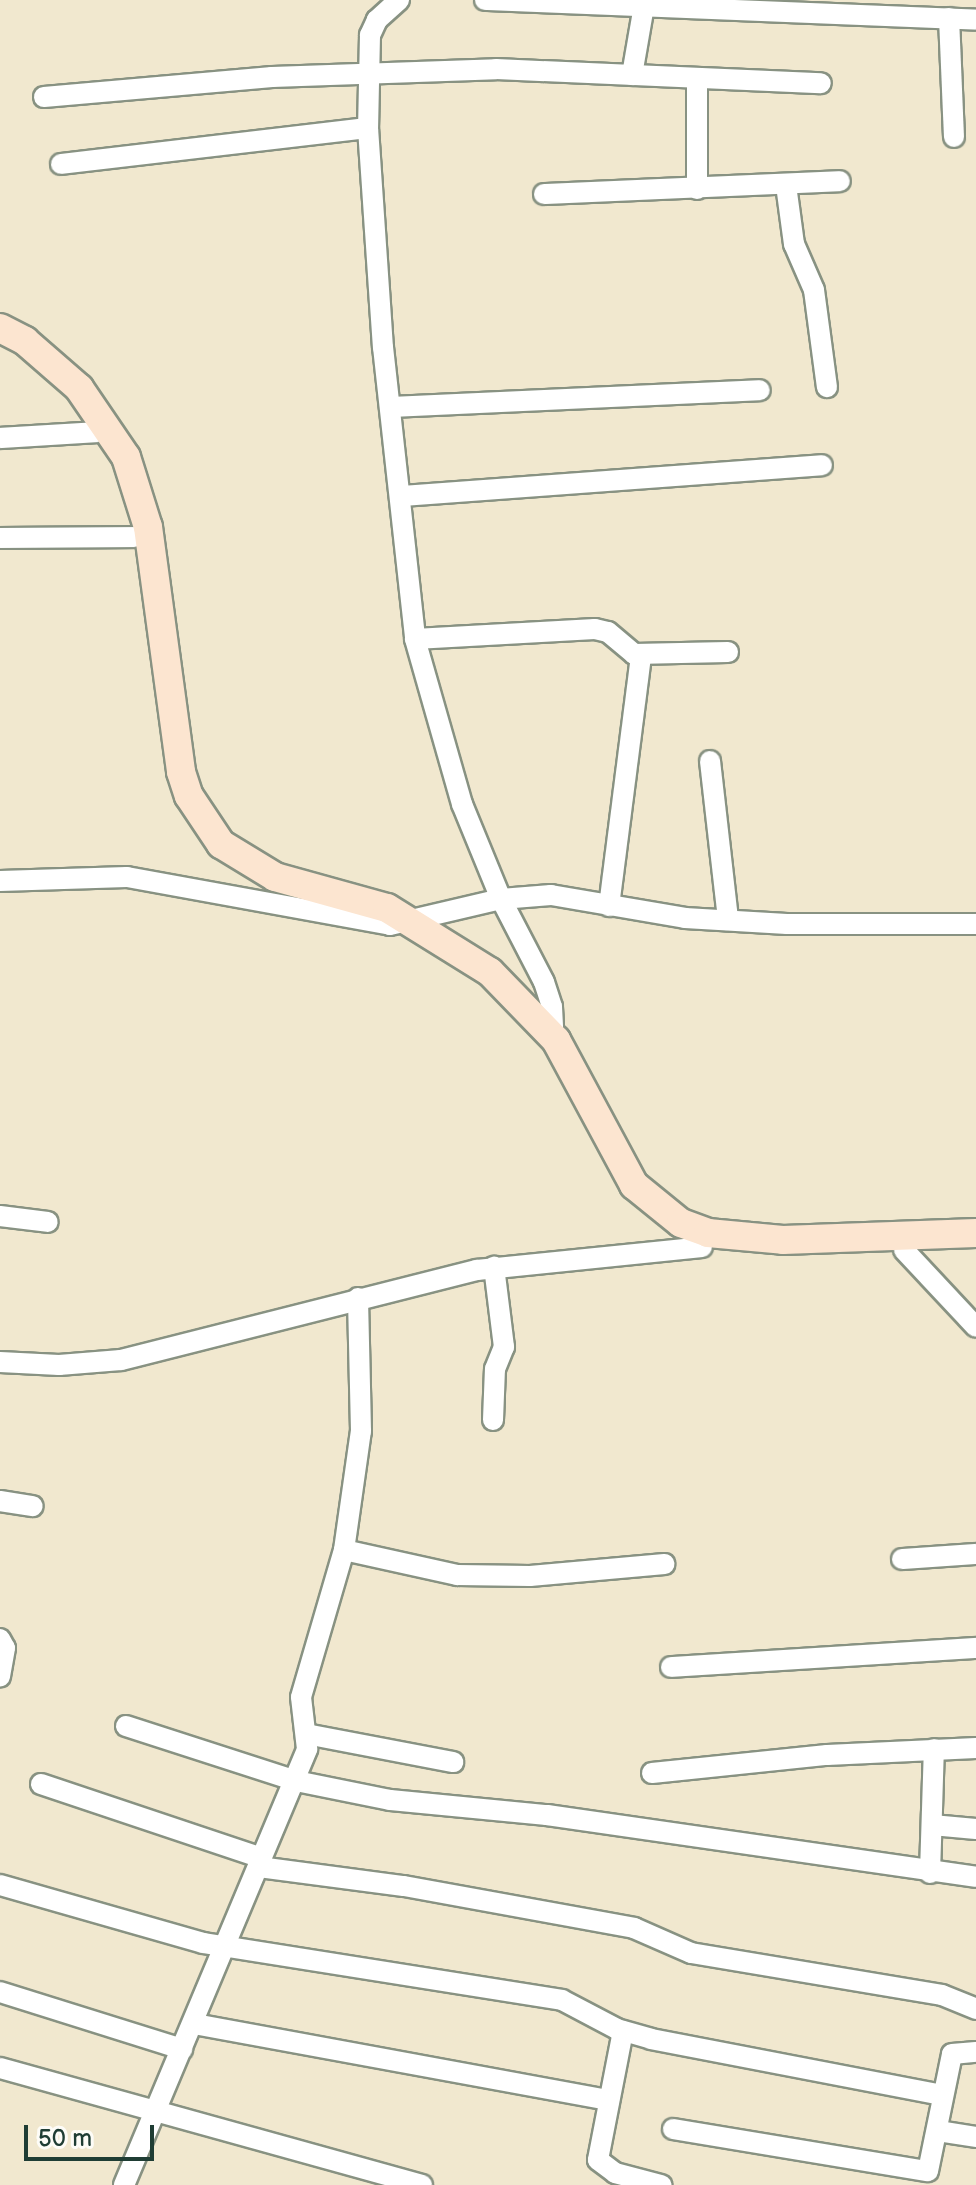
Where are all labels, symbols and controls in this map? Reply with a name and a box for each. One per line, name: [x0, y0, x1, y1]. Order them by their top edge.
scale bar: [28, 2109, 158, 2159]
text: 50 m: [38, 2124, 92, 2153]

